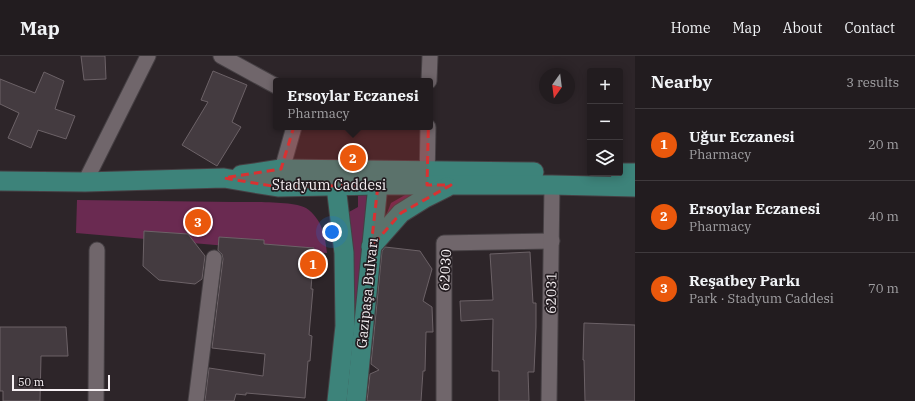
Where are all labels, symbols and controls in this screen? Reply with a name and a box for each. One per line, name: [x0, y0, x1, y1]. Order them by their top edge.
text: Map: [20, 16, 60, 40]
text: Home: [671, 19, 710, 37]
text: Map: [732, 19, 761, 37]
text: About: [783, 19, 822, 37]
text: Contact: [844, 19, 895, 37]
north arrow: [539, 68, 575, 104]
map controls: [587, 68, 623, 176]
button: +: [587, 68, 623, 104]
text: Nearby: [651, 71, 712, 93]
text: 3 results: [846, 74, 899, 91]
popup: [273, 78, 433, 130]
text: Ersoylar Eczanesi: [287, 86, 419, 105]
button: −: [587, 104, 623, 140]
text: Pharmacy: [287, 105, 350, 122]
text: Uğur Eczanesi: [689, 127, 795, 146]
text: 1: [660, 136, 668, 153]
text: 20 m: [868, 136, 899, 153]
button: layers: [587, 140, 623, 176]
pin: 2: [340, 143, 366, 173]
text: Pharmacy: [689, 146, 751, 163]
street label: Stadyum Caddesi: [272, 176, 386, 194]
text: Ersoylar Eczanesi: [689, 199, 820, 218]
pin: 3: [185, 207, 211, 237]
text: 2: [660, 208, 668, 225]
text: 40 m: [868, 208, 899, 225]
text: Pharmacy: [689, 218, 751, 235]
your location: [322, 222, 342, 242]
street label: Gazipaşa Bulvarı: [352, 237, 382, 349]
pin: 1: [300, 249, 326, 279]
street label: 62030: [435, 249, 455, 291]
text: Reşatbey Parkı: [689, 271, 800, 290]
street label: 62031: [542, 272, 560, 314]
text: 3: [660, 280, 668, 297]
text: 70 m: [868, 280, 899, 297]
text: Park · Stadyum Caddesi: [689, 290, 834, 307]
scale bar: [12, 373, 110, 392]
text: 50 m: [18, 375, 44, 389]

